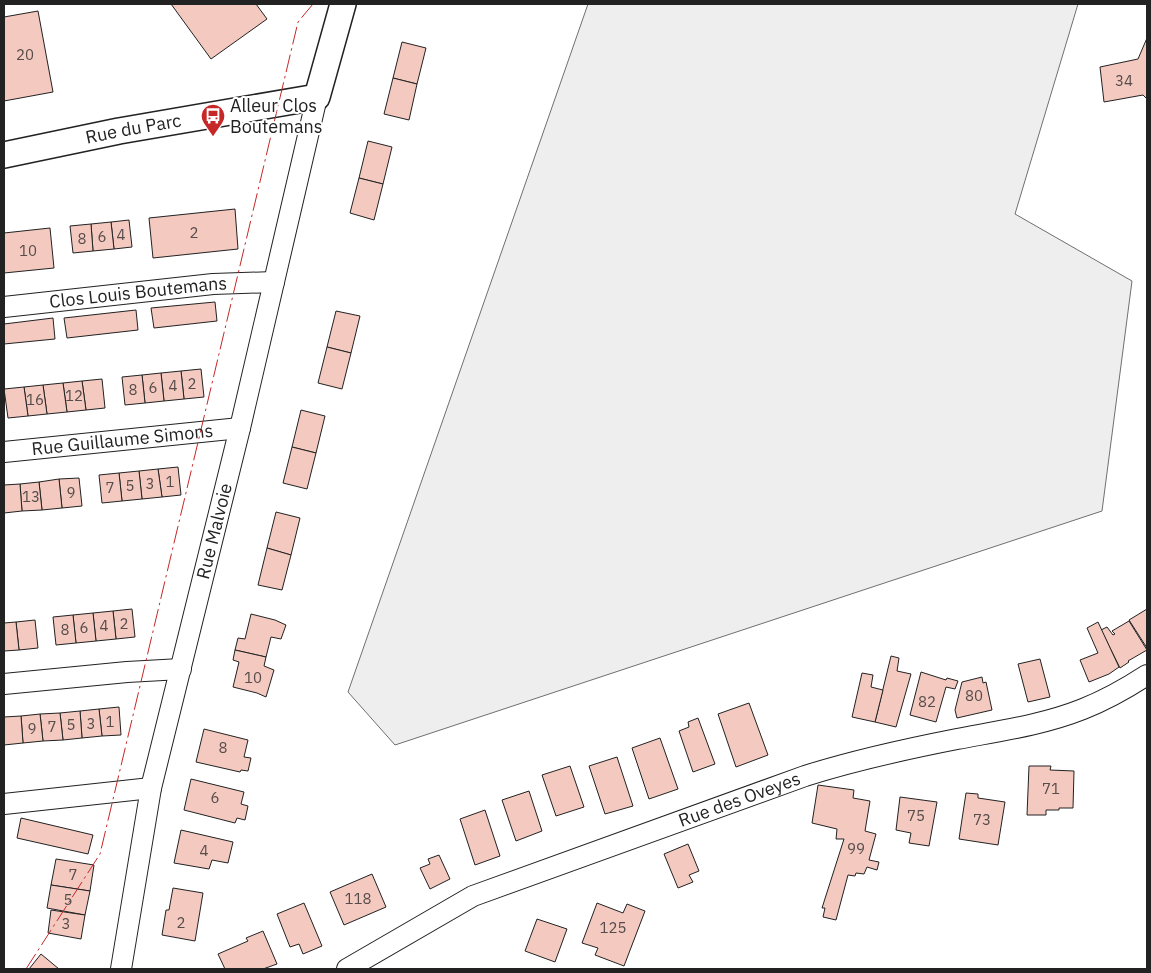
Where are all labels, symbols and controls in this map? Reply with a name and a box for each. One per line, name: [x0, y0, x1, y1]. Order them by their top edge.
house number: 20: [16, 45, 34, 64]
house number: 34: [1115, 71, 1133, 90]
place label: Alleur Clos Boutemans: [230, 94, 323, 138]
bus stop icon: Alleur Clos Boutemans: [200, 103, 226, 137]
street label: Rue du Parc: [83, 109, 183, 149]
house number: 2: [189, 223, 199, 242]
house number: 4: [116, 225, 126, 244]
house number: 6: [97, 227, 107, 246]
house number: 8: [77, 229, 87, 248]
house number: 10: [19, 241, 37, 260]
street label: Clos Louis Boutemans: [48, 272, 227, 313]
house number: 2: [187, 374, 197, 393]
house number: 4: [168, 376, 178, 395]
house number: 6: [148, 378, 158, 397]
house number: 8: [128, 380, 138, 399]
house number: 12: [65, 386, 83, 405]
house number: 16: [26, 390, 44, 409]
street label: Rue Guillaume Simons: [30, 419, 214, 460]
house number: 1: [165, 472, 175, 491]
house number: 3: [145, 474, 155, 493]
house number: 5: [125, 476, 135, 495]
house number: 7: [105, 478, 115, 497]
street label: Rue Malvoie: [191, 481, 237, 581]
house number: 9: [66, 483, 76, 502]
house number: 13: [22, 487, 40, 506]
house number: 2: [119, 614, 129, 633]
house number: 4: [99, 616, 109, 635]
house number: 6: [79, 618, 89, 637]
house number: 8: [60, 620, 70, 639]
house number: 10: [244, 668, 262, 687]
house number: 80: [965, 686, 983, 705]
house number: 82: [918, 692, 936, 711]
house number: 1: [105, 712, 115, 731]
house number: 3: [86, 714, 96, 733]
house number: 5: [66, 715, 76, 734]
house number: 7: [47, 717, 57, 736]
house number: 9: [27, 719, 37, 738]
house number: 8: [218, 738, 228, 757]
street label: Rue des Oveyes: [675, 767, 803, 832]
house number: 71: [1042, 779, 1060, 798]
house number: 6: [210, 788, 220, 807]
house number: 75: [907, 806, 925, 825]
house number: 73: [973, 810, 991, 829]
house number: 99: [847, 839, 865, 858]
house number: 4: [199, 841, 209, 860]
house number: 7: [68, 865, 78, 884]
house number: 118: [344, 889, 372, 908]
house number: 5: [63, 890, 73, 909]
house number: 2: [176, 913, 186, 932]
house number: 3: [61, 914, 71, 933]
house number: 125: [599, 918, 627, 937]

